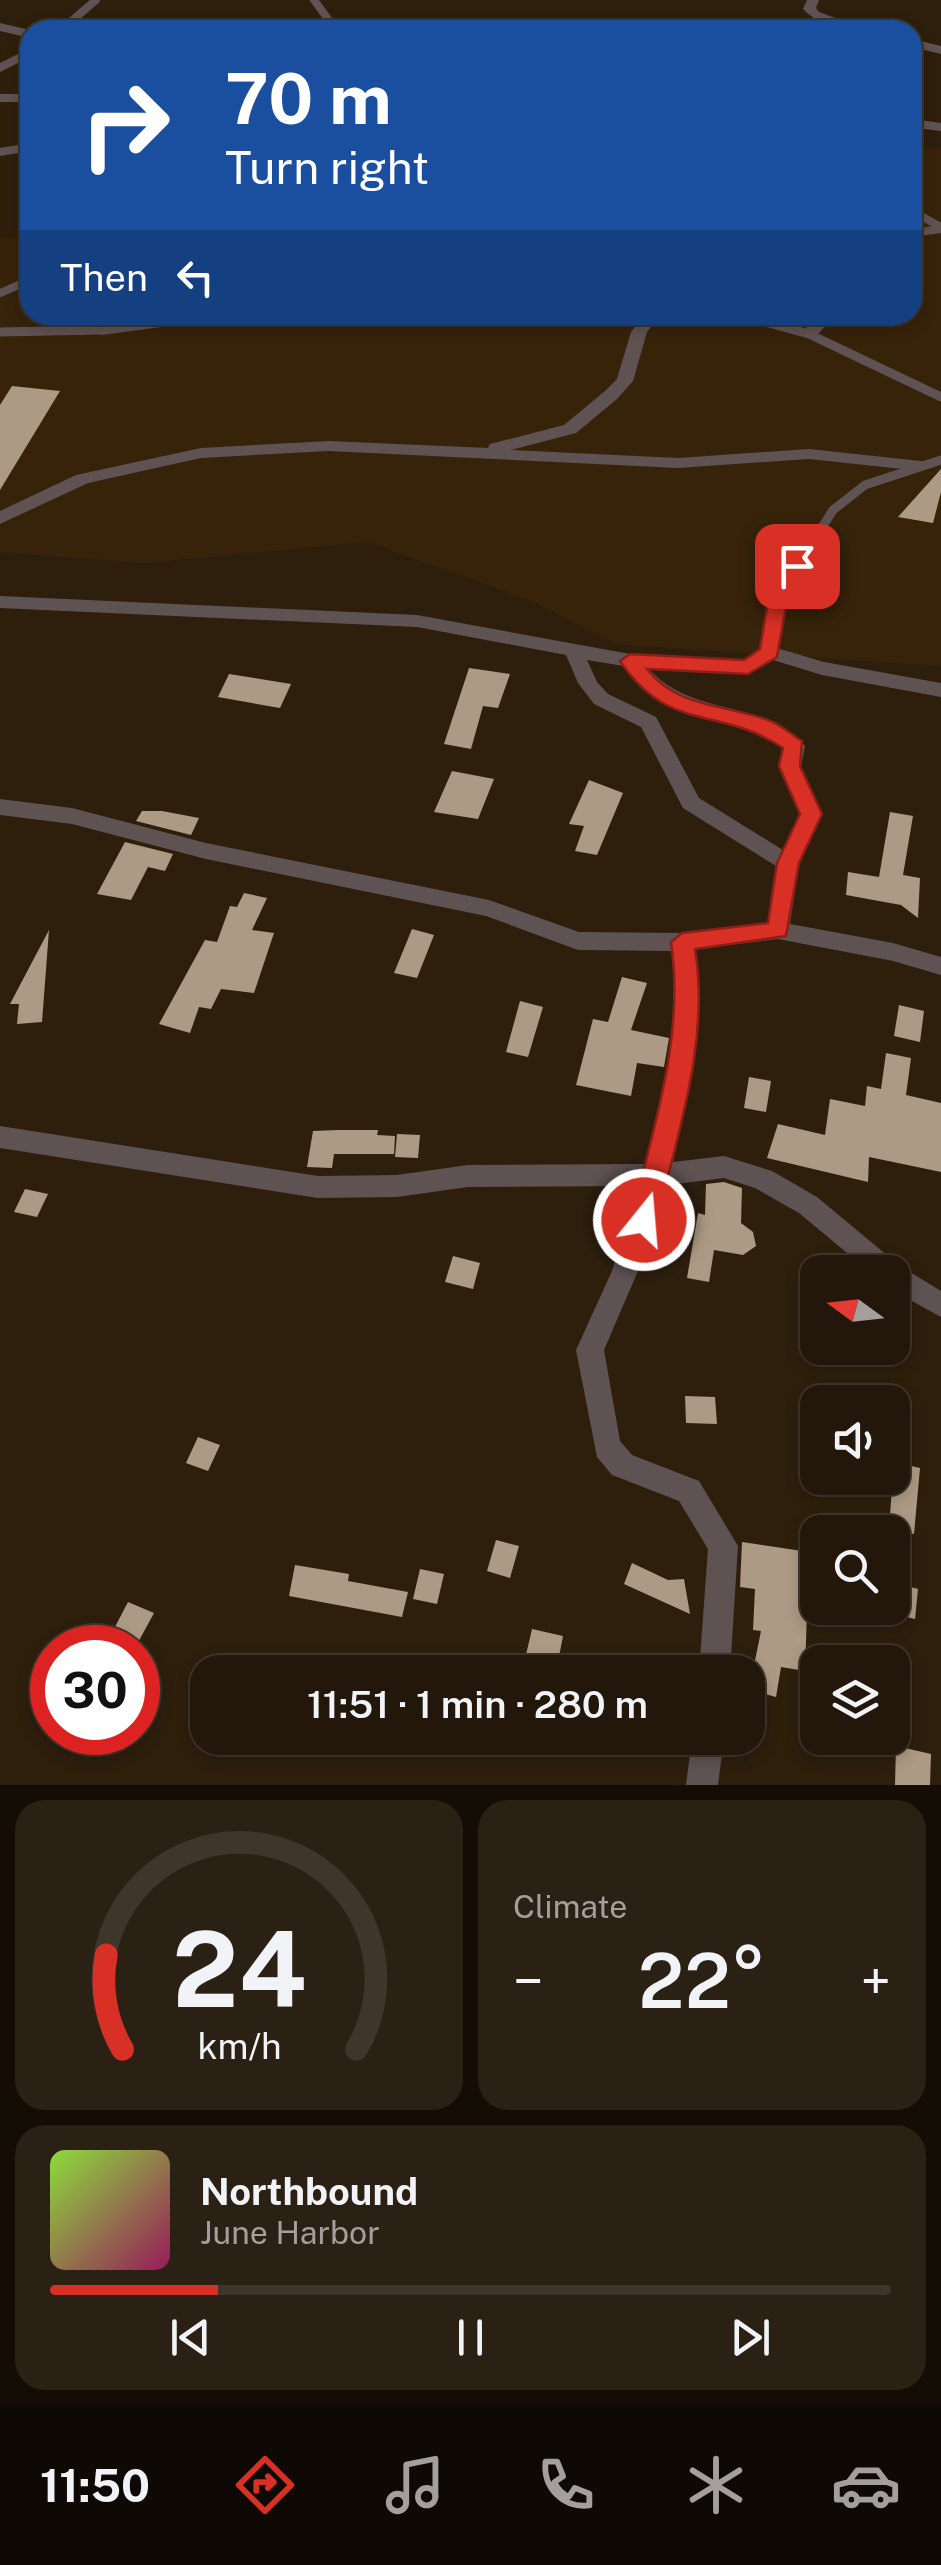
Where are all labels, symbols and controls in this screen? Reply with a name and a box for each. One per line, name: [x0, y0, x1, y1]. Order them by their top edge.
text: 70 m: [225, 57, 392, 140]
icon: right: [60, 60, 190, 190]
text: Turn right: [225, 141, 429, 194]
icon: left: [168, 250, 223, 305]
text: Then: [60, 255, 148, 300]
pin: [755, 524, 840, 609]
icon: arrive: [770, 539, 825, 594]
position arrow: [592, 1168, 696, 1272]
north arrow: [800, 1255, 910, 1365]
map controls: [800, 1255, 910, 1755]
button: sound: [800, 1385, 910, 1495]
button: search: [800, 1515, 910, 1625]
speed limit sign: 30: [30, 1625, 160, 1755]
button: layers: [800, 1645, 910, 1755]
text: 11:51 · 1 min · 280 m: [307, 1682, 648, 1727]
text: Climate: [513, 1888, 627, 1925]
text: 24: [172, 1908, 306, 2030]
text: 22°: [638, 1937, 766, 2025]
text: −: [513, 1949, 544, 2013]
text: +: [861, 1949, 891, 2013]
text: km/h: [197, 2025, 281, 2067]
text: Northbound: [200, 2169, 418, 2214]
text: June Harbor: [200, 2214, 380, 2251]
icon: previous: [163, 2310, 218, 2365]
icon: pause: [443, 2310, 498, 2365]
icon: next: [723, 2310, 778, 2365]
icon: directions: [230, 2450, 300, 2520]
icon: music: [380, 2450, 450, 2520]
icon: phone: [531, 2450, 601, 2520]
icon: climate: [681, 2450, 751, 2520]
icon: car: [831, 2450, 901, 2520]
text: 11:50: [40, 2459, 150, 2512]

